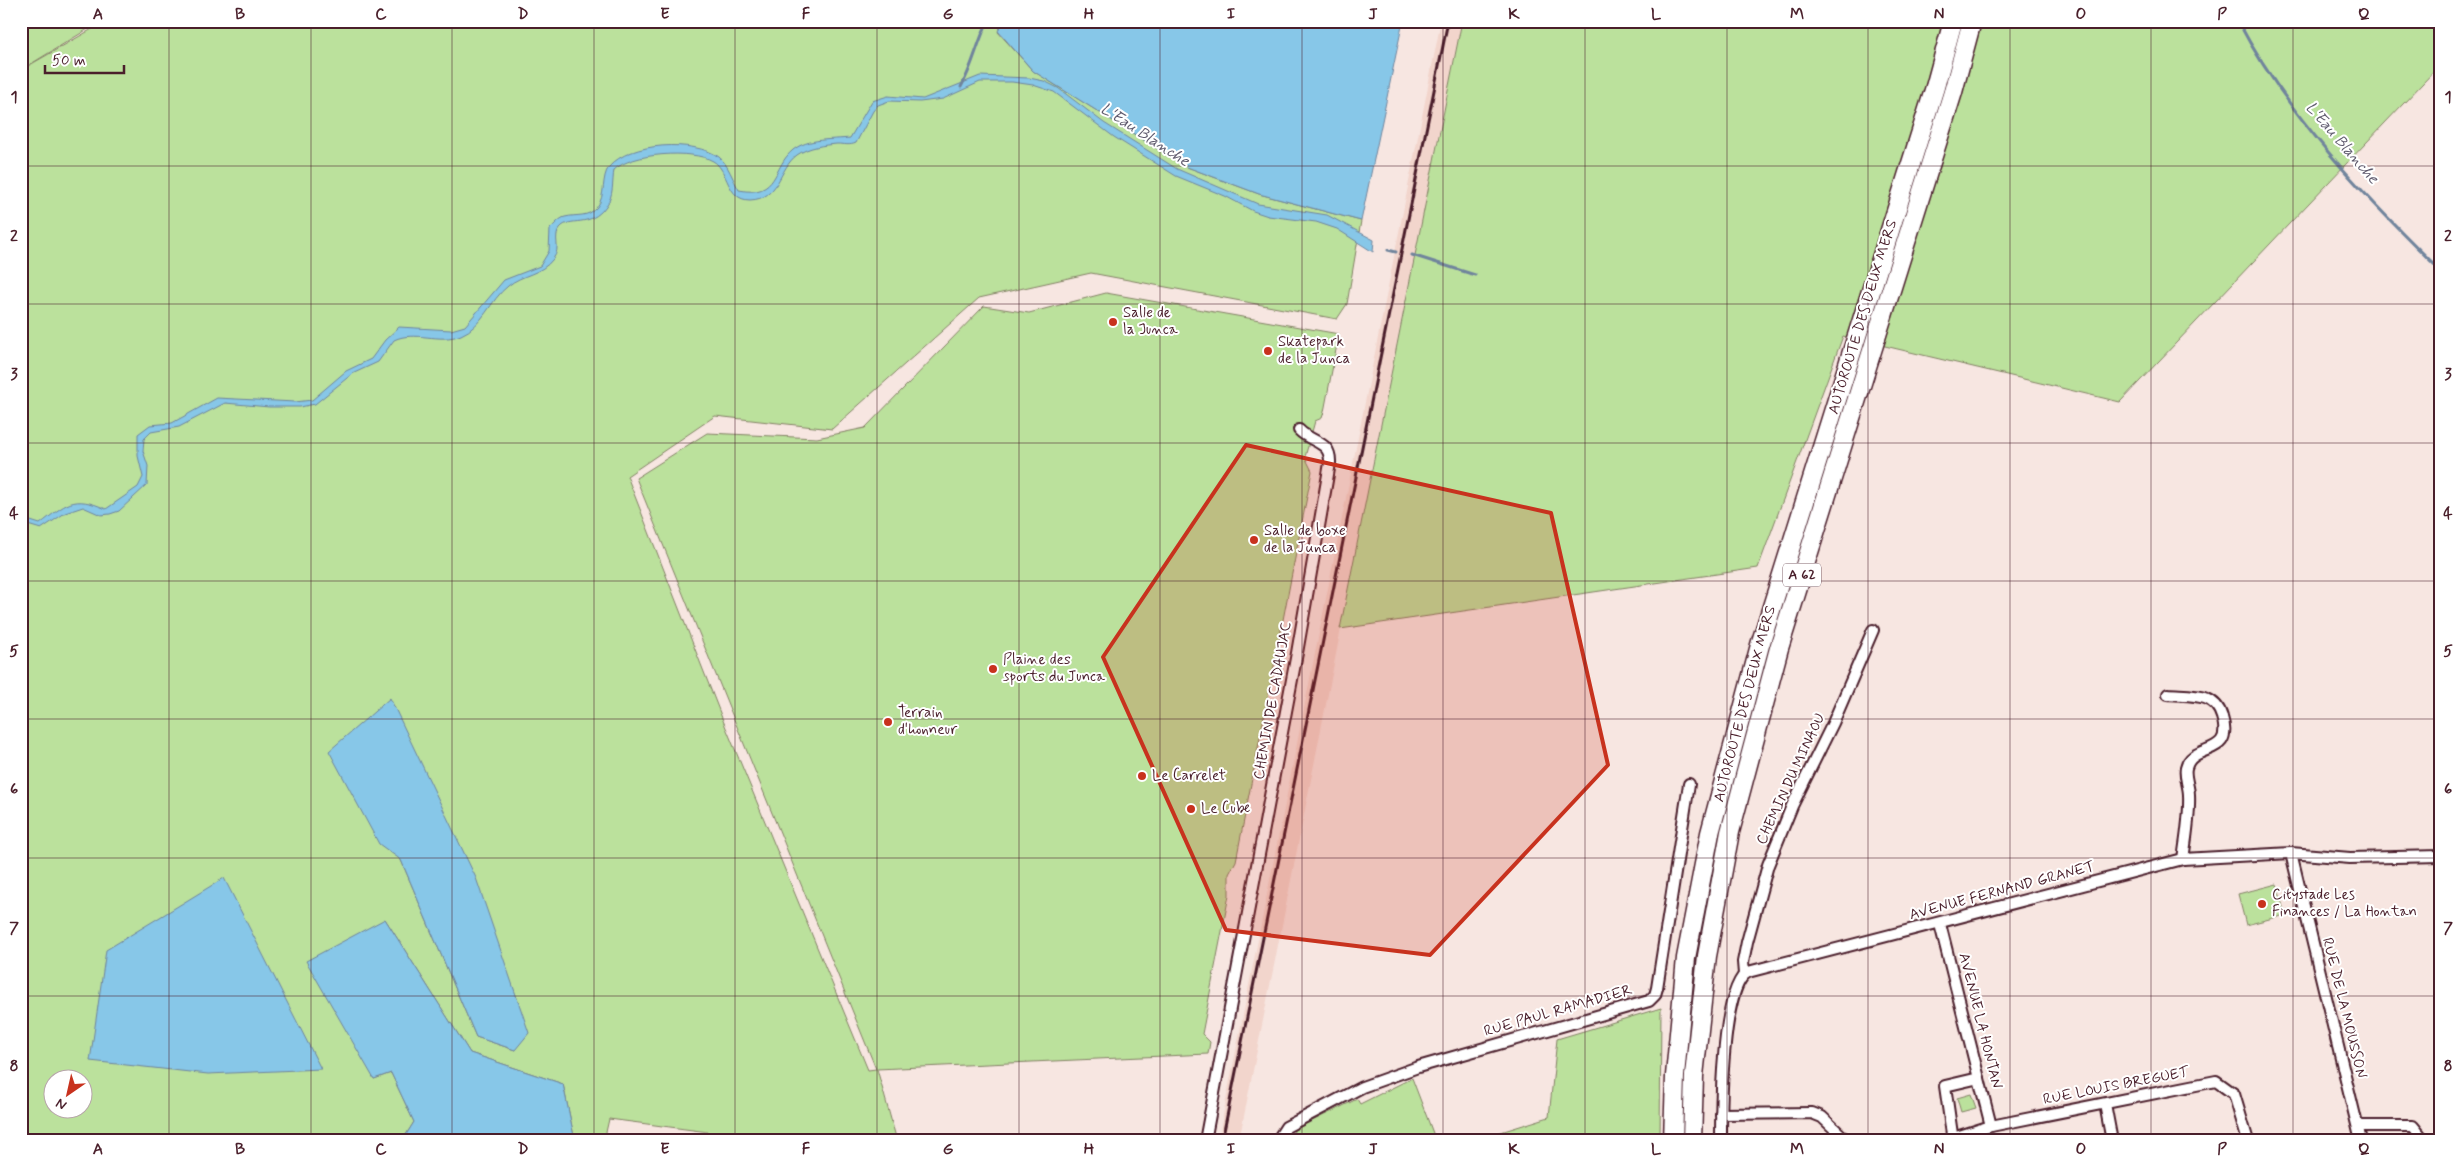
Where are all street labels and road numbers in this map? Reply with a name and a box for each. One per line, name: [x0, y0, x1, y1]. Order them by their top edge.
street label: AUTOROUTE DES DEUX MERS: [1824, 217, 1902, 417]
road number: A 62: [1783, 564, 1821, 586]
street label: AUTOROUTE DES DEUX MERS: [1709, 604, 1781, 804]
street label: CHEMIN DE CADAUJAC: [1249, 620, 1297, 781]
street label: CHEMIN DU MINAOU: [1752, 710, 1830, 848]
street label: AVENUE FERNAND GRANET: [1907, 857, 2097, 925]
street label: RUE DE LA MOUSSON: [2317, 936, 2371, 1081]
street label: AVENUE LA HONTAN: [1953, 951, 2007, 1091]
street label: RUE PAUL RAMADIER: [1482, 980, 1635, 1042]
street label: RUE LOUIS BREGUET: [2041, 1062, 2191, 1110]

